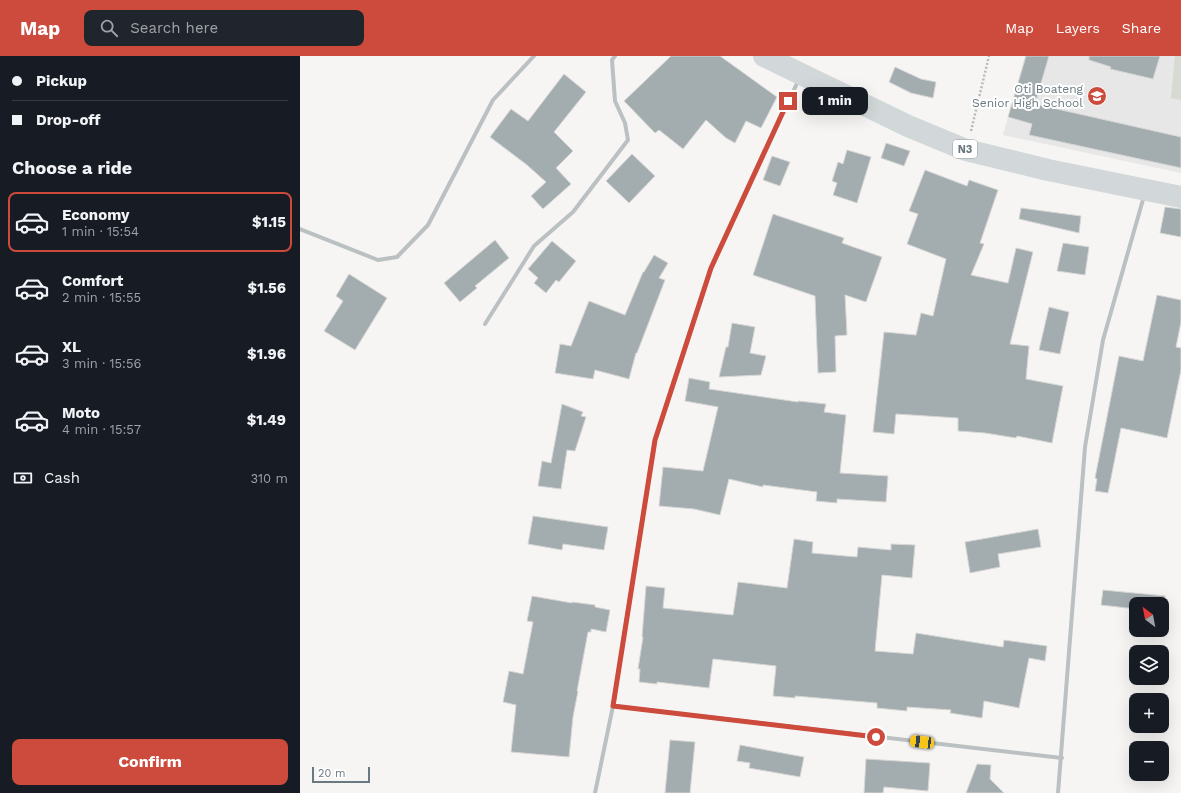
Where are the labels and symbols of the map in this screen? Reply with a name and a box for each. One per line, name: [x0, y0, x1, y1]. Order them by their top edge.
place label: Oti Boateng Senior High School: [972, 82, 1084, 110]
school or university icon: Oti Boateng Senior High School: [1086, 85, 1108, 107]
callout: 1 min: [802, 87, 868, 115]
route end: [779, 92, 797, 110]
road number: N3: [953, 140, 977, 158]
north arrow: [1129, 597, 1169, 637]
route start: [867, 728, 885, 746]
car: [909, 735, 935, 749]
scale bar: [312, 765, 370, 784]

